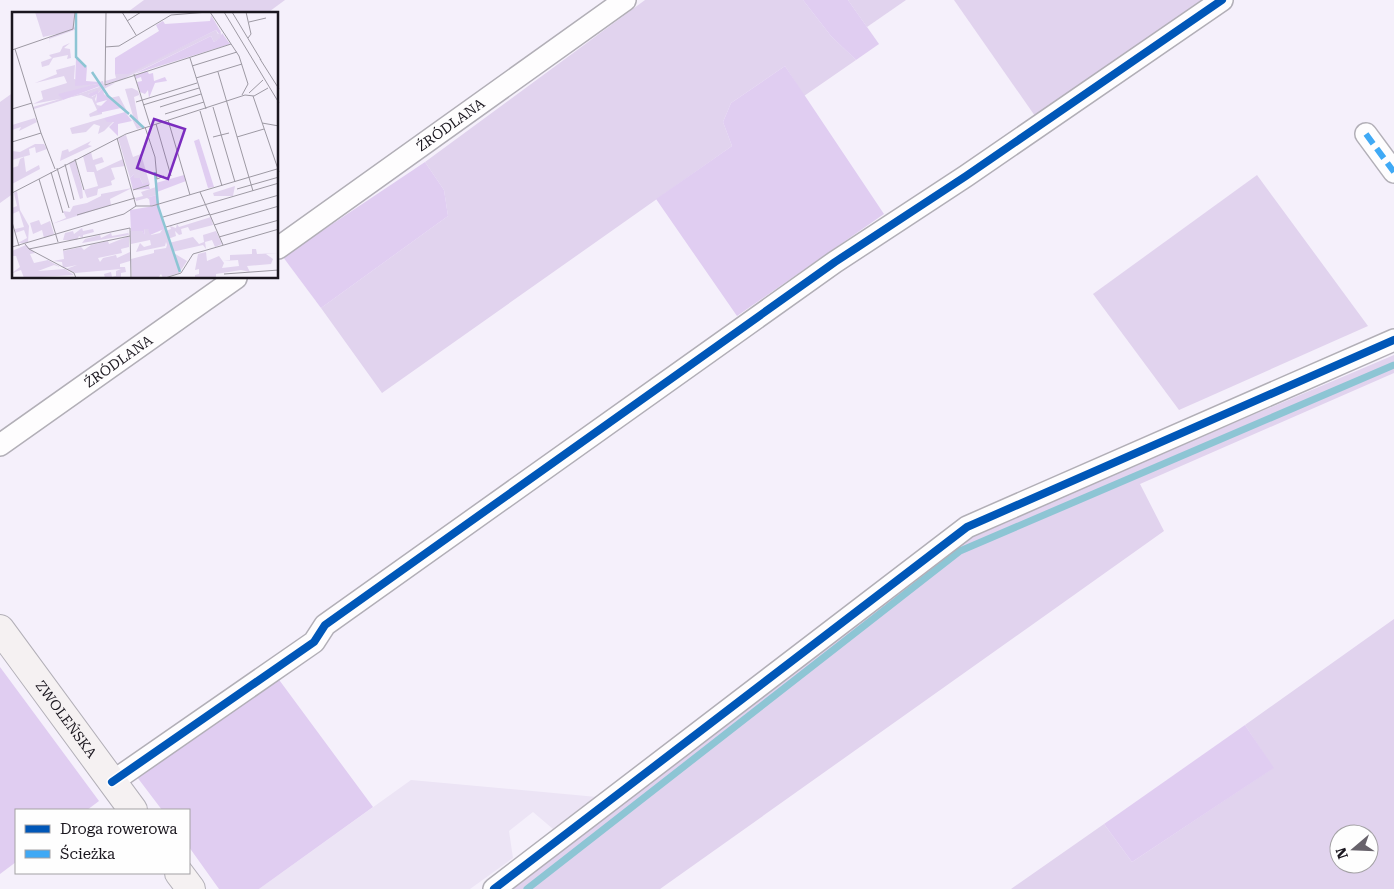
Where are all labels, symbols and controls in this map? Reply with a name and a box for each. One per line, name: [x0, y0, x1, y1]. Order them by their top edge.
inset map: [12, 12, 279, 279]
street label: ŹRÓDLANA: [413, 95, 488, 154]
street label: ŹRÓDLANA: [81, 332, 156, 391]
street label: ZWOLEŃSKA: [33, 678, 100, 761]
legend: [15, 809, 190, 874]
text: Droga rowerowa: [60, 820, 177, 838]
north arrow: [1329, 824, 1379, 874]
text: Ścieżka: [60, 844, 115, 863]
text: N: [1332, 845, 1351, 861]

